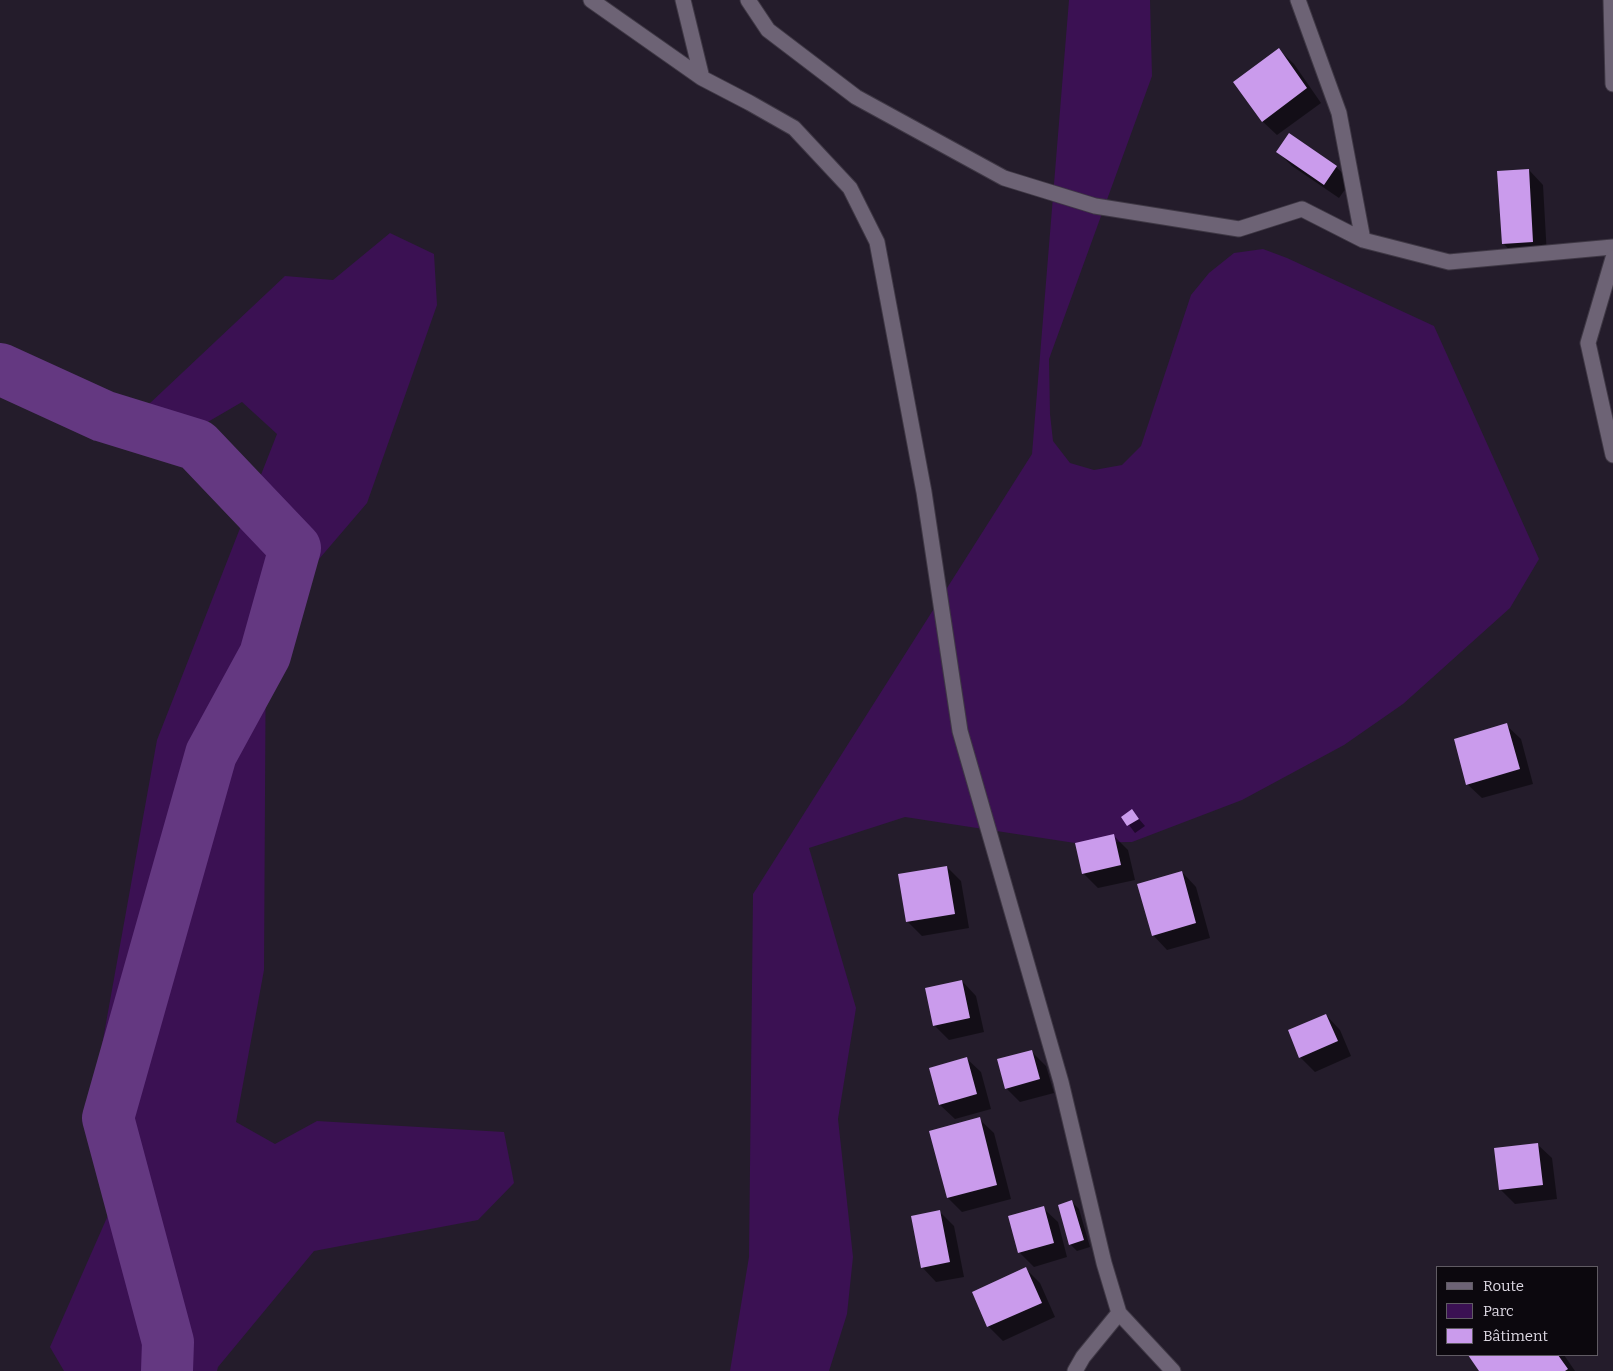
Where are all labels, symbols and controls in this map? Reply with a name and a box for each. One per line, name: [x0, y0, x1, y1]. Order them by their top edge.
legend: [1436, 1266, 1598, 1356]
text: Route: [1483, 1277, 1524, 1295]
text: Parc: [1483, 1302, 1514, 1320]
text: Bâtiment: [1483, 1327, 1548, 1345]

